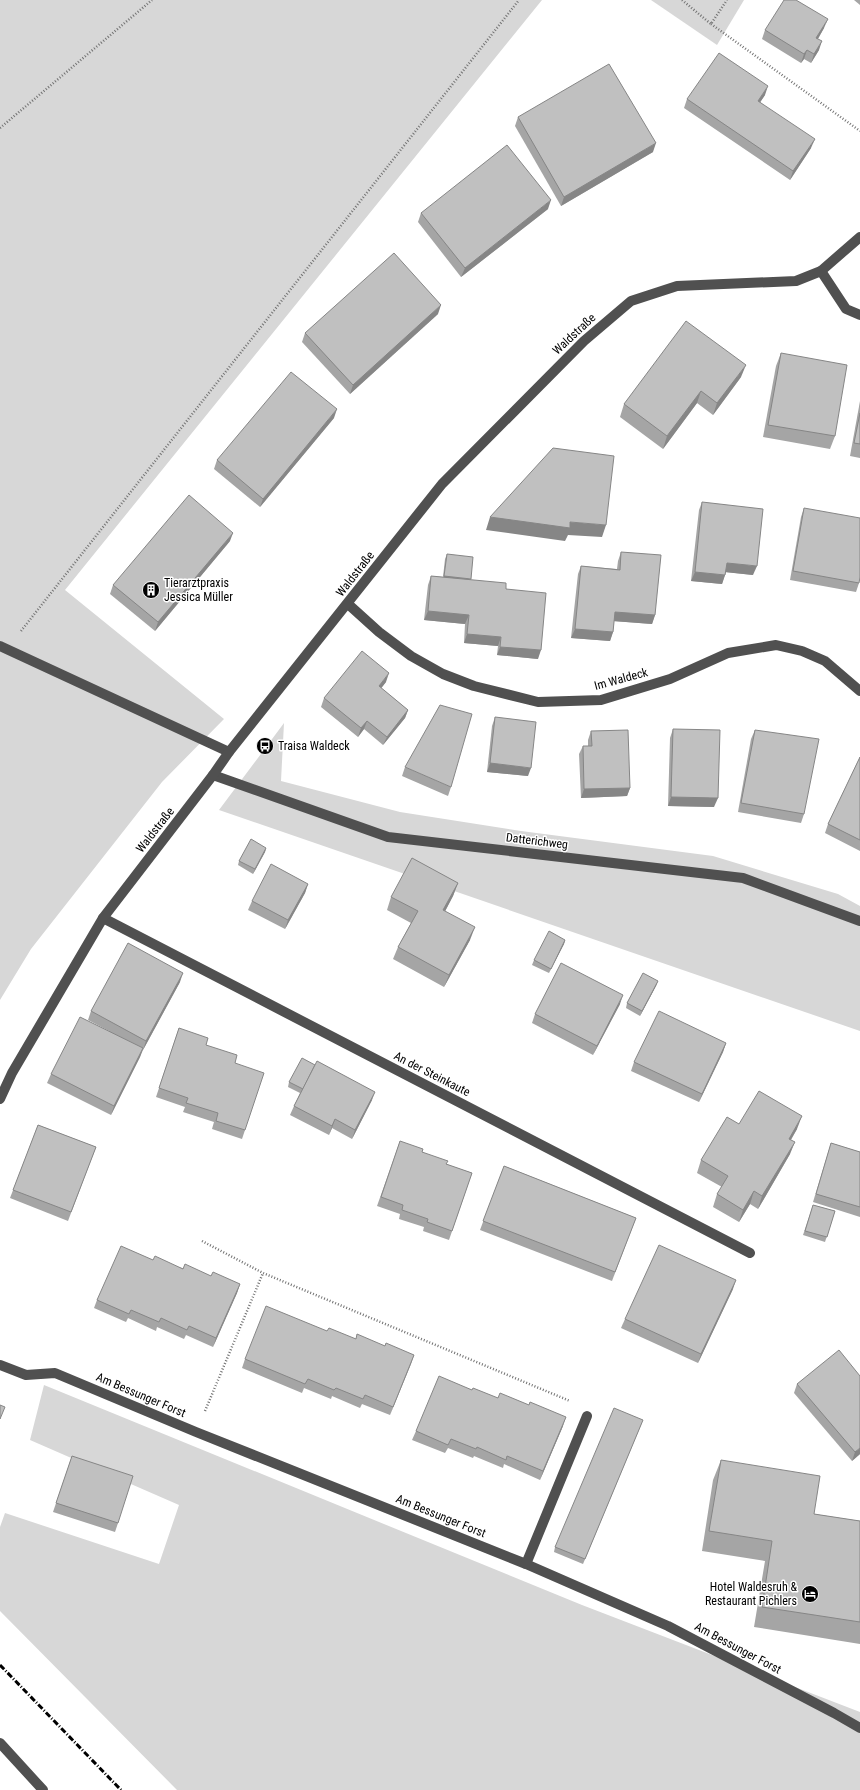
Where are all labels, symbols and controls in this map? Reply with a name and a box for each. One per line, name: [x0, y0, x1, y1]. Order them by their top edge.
street label: Waldstraße: [550, 310, 599, 357]
street label: Waldstraße: [333, 548, 377, 599]
place label: Tierarztpraxis Jessica Müller: [164, 576, 233, 604]
building icon: Tierarztpraxis Jessica Müller: [141, 580, 161, 600]
street label: Im Waldeck: [593, 665, 650, 693]
bus stop icon: Traisa Waldeck: [255, 736, 275, 756]
place label: Traisa Waldeck: [278, 739, 350, 753]
street label: Waldstraße: [133, 804, 177, 855]
street label: Datterichweg: [505, 830, 569, 852]
street label: An der Steinkaute: [392, 1049, 473, 1099]
street label: Am Bessunger Forst: [94, 1370, 188, 1420]
street label: Am Bessunger Forst: [394, 1492, 488, 1541]
place label: Hotel Waldesruh & Restaurant Pichlers: [705, 1580, 797, 1608]
hotel icon: Hotel Waldesruh & Restaurant Pichlers: [800, 1584, 820, 1604]
street label: Am Bessunger Forst: [692, 1619, 784, 1677]

